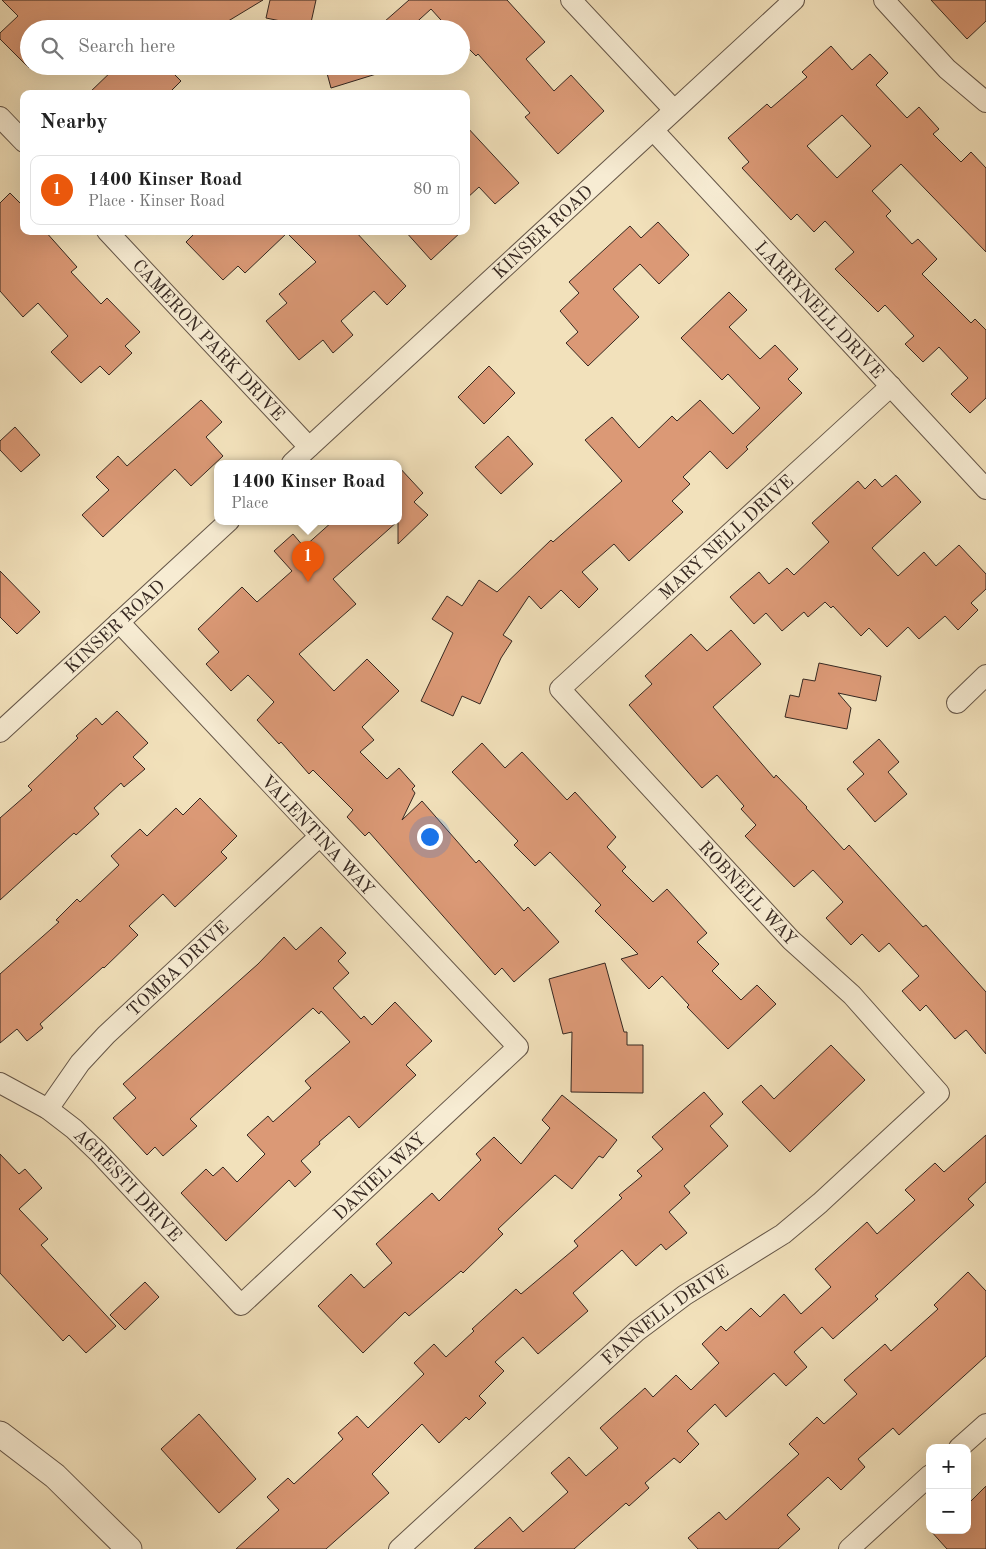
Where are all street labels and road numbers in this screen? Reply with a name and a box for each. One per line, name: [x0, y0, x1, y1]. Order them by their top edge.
street label: KINSER ROAD: [490, 182, 597, 283]
street label: LARRYNELL DRIVE: [751, 238, 887, 382]
street label: CAMERON PARK DRIVE: [129, 256, 288, 425]
street label: MARY NELL DRIVE: [656, 472, 797, 603]
street label: KINSER ROAD: [62, 577, 169, 677]
street label: VALENTINA WAY: [257, 772, 377, 899]
street label: ROBNELL WAY: [695, 838, 800, 949]
street label: TOMBA DRIVE: [124, 918, 233, 1021]
street label: AGRESTI DRIVE: [70, 1126, 185, 1245]
street label: DANIEL WAY: [330, 1130, 429, 1224]
street label: FANNELL DRIVE: [599, 1262, 732, 1369]

